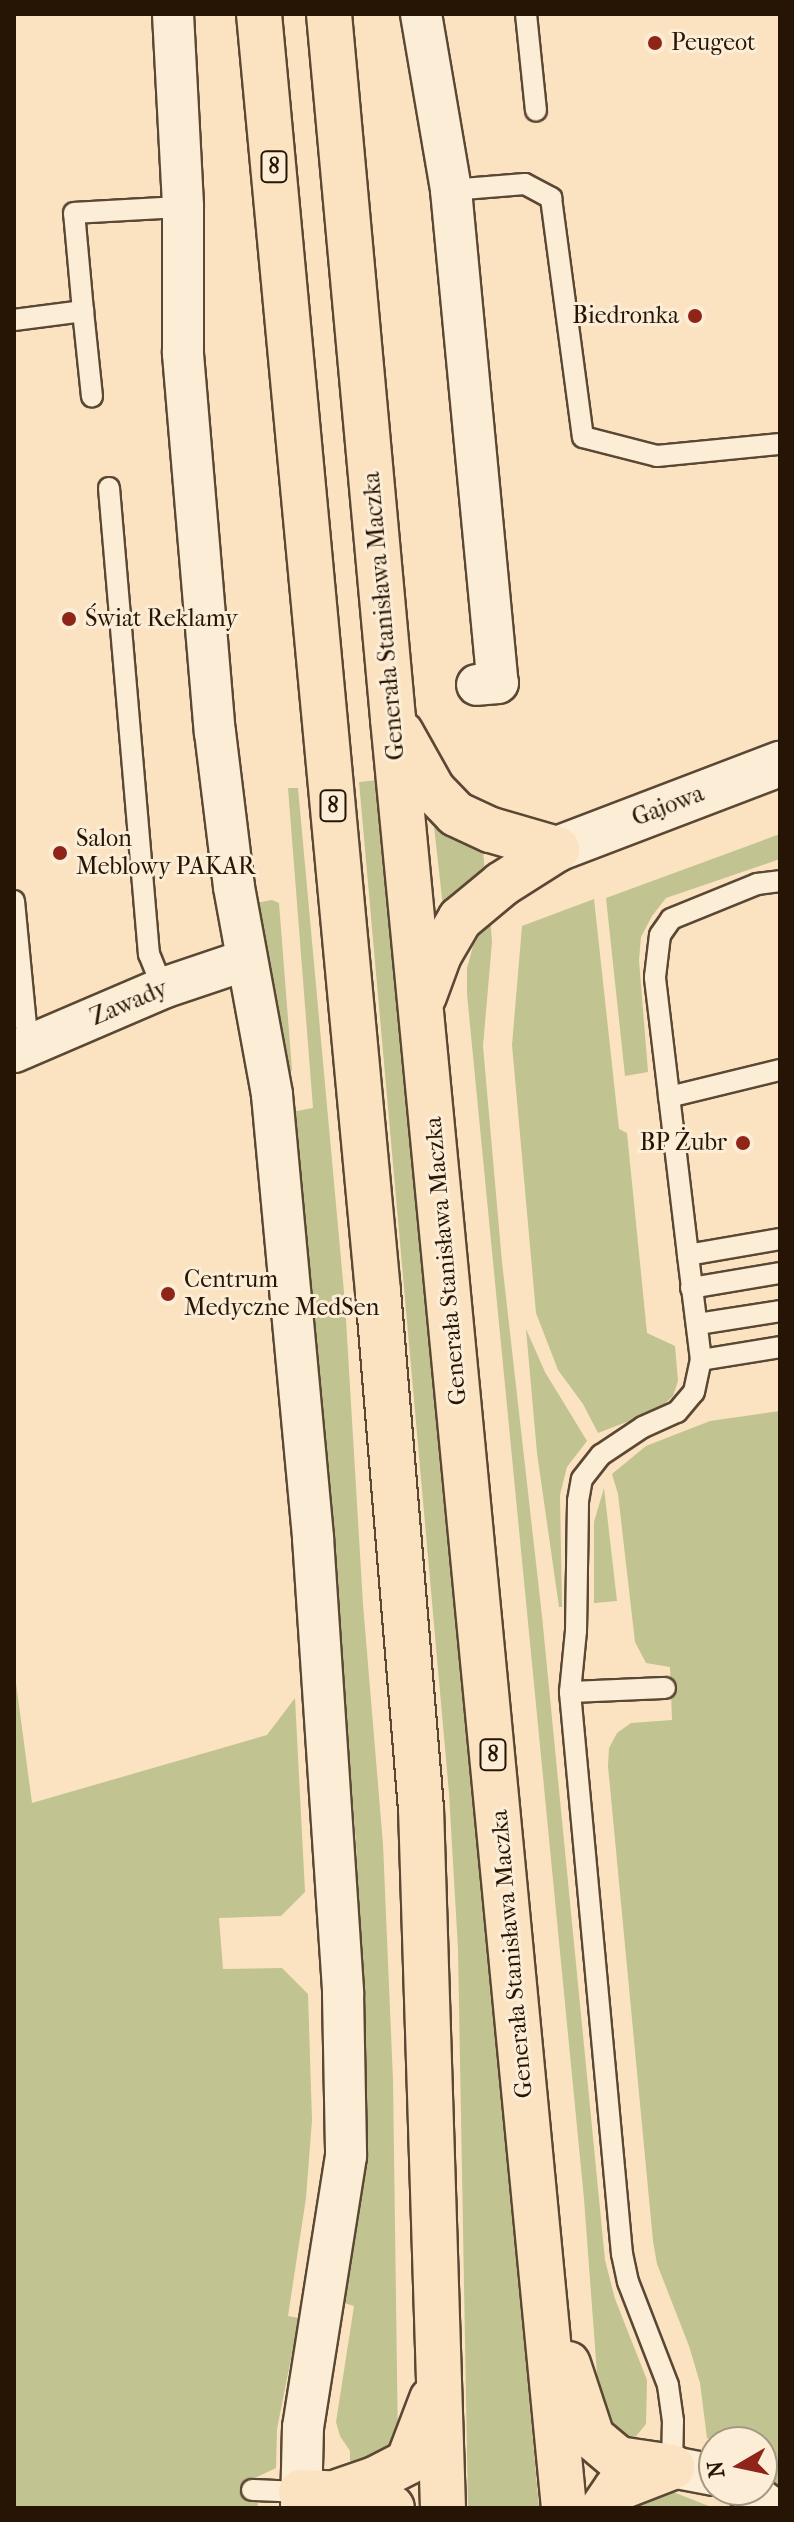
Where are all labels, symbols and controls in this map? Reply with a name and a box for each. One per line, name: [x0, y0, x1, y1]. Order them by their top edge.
place label: Peugeot: [671, 29, 756, 57]
marker: Peugeot: [646, 34, 664, 52]
road number: 8: [260, 149, 288, 185]
place label: Biedronka: [572, 302, 679, 330]
marker: Biedronka: [686, 307, 704, 325]
street label: Generała Stanisława Maczka: [357, 471, 411, 761]
place label: Świat Reklamy: [85, 605, 238, 633]
marker: Świat Reklamy: [60, 610, 78, 628]
street label: Gajowa: [628, 779, 708, 833]
road number: 8: [319, 788, 347, 824]
place label: Salon Meblowy PAKAR: [76, 825, 255, 881]
marker: Salon Meblowy PAKAR: [51, 844, 69, 862]
street label: Zawady: [86, 974, 172, 1032]
street label: Generała Stanisława Maczka: [419, 1116, 473, 1406]
place label: BP Żubr: [640, 1129, 727, 1157]
marker: BP Żubr: [734, 1134, 752, 1152]
place label: Centrum Medyczne MedSen: [184, 1266, 380, 1322]
marker: Centrum Medyczne MedSen: [159, 1285, 177, 1303]
road number: 8: [479, 1737, 507, 1773]
street label: Generała Stanisława Maczka: [485, 1809, 539, 2099]
north arrow: [698, 2426, 778, 2506]
text: N: [702, 2459, 730, 2480]

